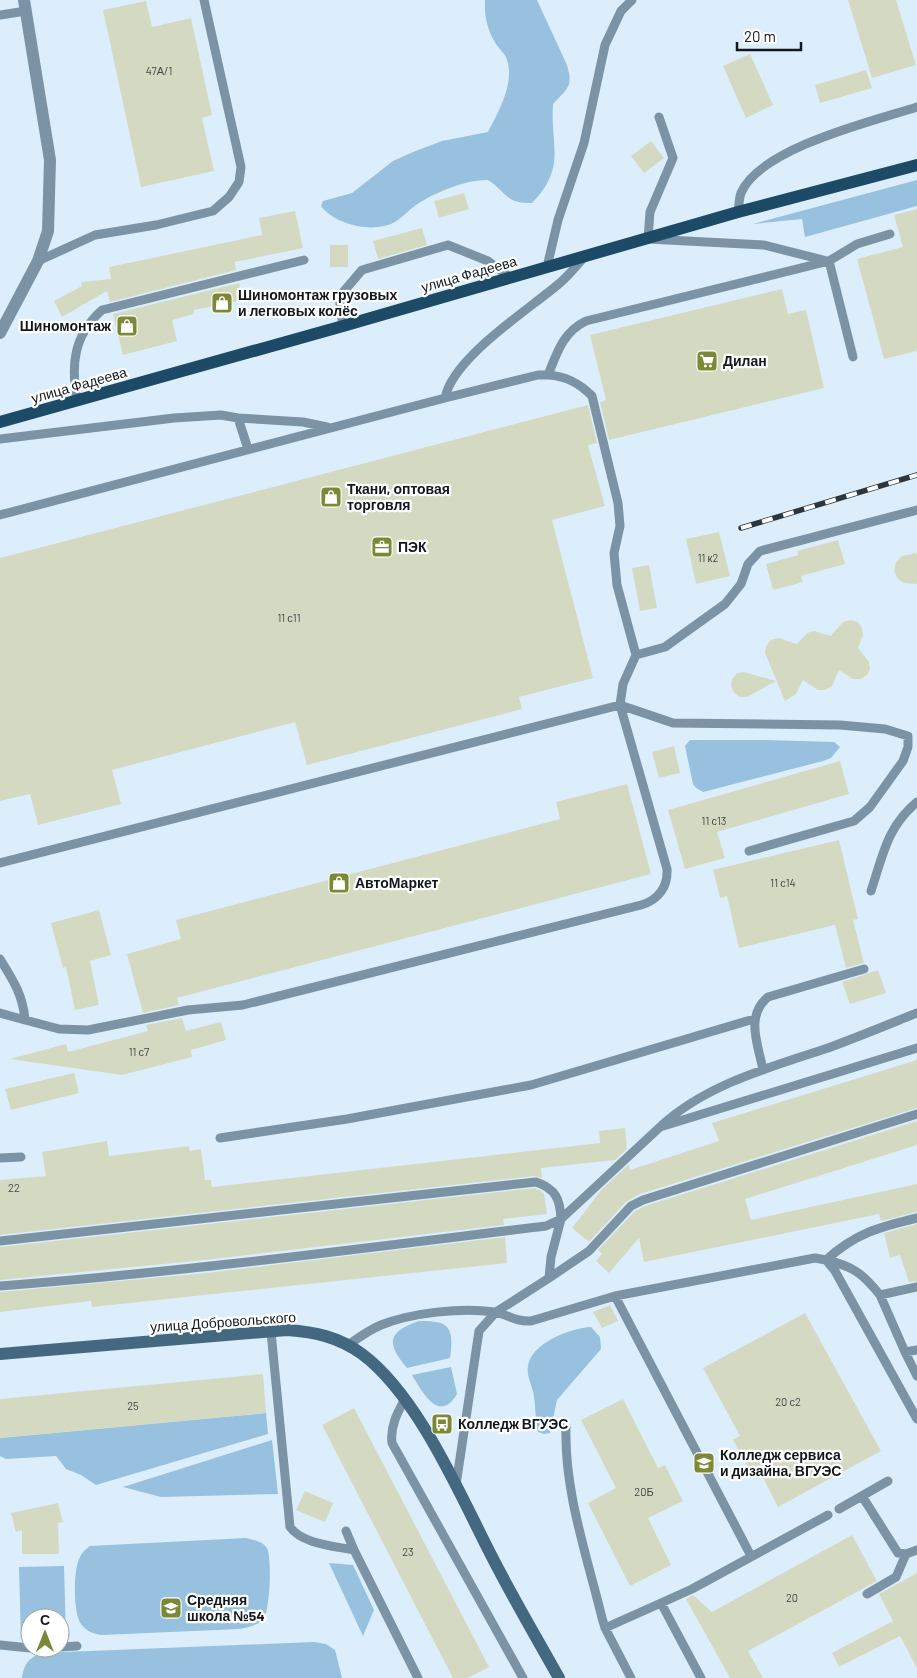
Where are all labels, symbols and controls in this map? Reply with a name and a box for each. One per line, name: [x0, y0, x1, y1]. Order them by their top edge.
scale bar: [737, 20, 801, 52]
text: 20 m: [744, 27, 776, 45]
house number: 47А/1: [146, 64, 172, 77]
street label: улица Фадеева: [419, 252, 519, 295]
place label: Шиномонтаж грузовых и легковых колёс: [238, 286, 398, 319]
shop icon: Шиномонтаж грузовых и легковых колёс: [210, 291, 234, 315]
shop icon: Шиномонтаж: [115, 314, 139, 338]
place label: Шиномонтаж: [20, 317, 112, 334]
supermarket icon: Дилан: [695, 349, 719, 373]
place label: Дилан: [723, 352, 767, 369]
street label: улица Фадеева: [29, 363, 129, 406]
place label: Ткани, оптовая торговля: [347, 480, 450, 513]
shop icon: Ткани, оптовая торговля: [319, 485, 343, 509]
office icon: ПЭК: [370, 535, 394, 559]
place label: ПЭК: [398, 538, 427, 555]
house number: 11 к2: [698, 551, 718, 564]
house number: 11 с11: [277, 611, 301, 624]
house number: 11 с13: [702, 814, 726, 827]
shop icon: АвтоМаркет: [327, 871, 351, 895]
place label: АвтоМаркет: [355, 874, 439, 891]
house number: 11 с14: [770, 876, 796, 889]
house number: 11 с7: [129, 1045, 149, 1058]
house number: 22: [8, 1181, 20, 1194]
street label: улица Добровольского: [149, 1308, 297, 1335]
house number: 20 с2: [775, 1395, 801, 1408]
house number: 25: [127, 1399, 139, 1412]
bus stop icon: Колледж ВГУЭС: [430, 1412, 454, 1436]
place label: Колледж ВГУЭС: [458, 1415, 568, 1432]
place label: Колледж сервиса и дизайна, ВГУЭС: [720, 1446, 841, 1479]
school or university icon: Колледж сервиса и дизайна, ВГУЭС: [692, 1451, 716, 1475]
house number: 20Б: [634, 1485, 654, 1498]
house number: 23: [402, 1545, 414, 1558]
place label: Средняя школа №54: [187, 1591, 265, 1624]
house number: 20: [786, 1591, 798, 1604]
school or university icon: Средняя школа №54: [159, 1596, 183, 1620]
north arrow: [20, 1608, 70, 1658]
text: С: [40, 1611, 50, 1628]

